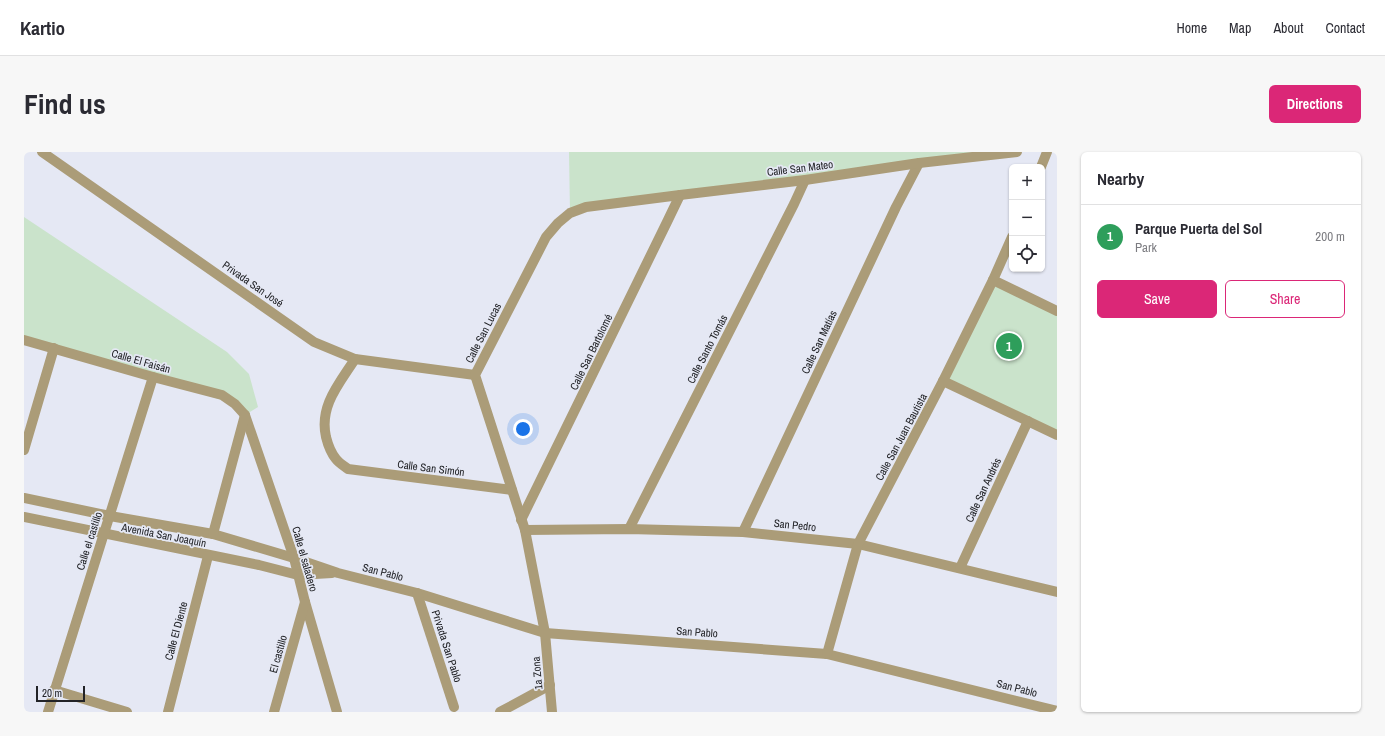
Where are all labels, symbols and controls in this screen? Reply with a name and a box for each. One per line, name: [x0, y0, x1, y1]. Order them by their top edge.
text: Kartio: [20, 15, 65, 41]
text: Home: [1176, 19, 1207, 37]
text: Map: [1229, 19, 1251, 37]
text: About: [1273, 19, 1303, 37]
text: Contact: [1325, 19, 1365, 37]
text: Find us: [24, 85, 106, 123]
button: Directions: [1269, 85, 1361, 123]
street label: Calle San Mateo: [766, 157, 834, 179]
map controls: [1009, 164, 1045, 272]
button: +: [1009, 164, 1045, 200]
text: Nearby: [1097, 167, 1144, 190]
button: −: [1009, 200, 1045, 236]
text: Parque Puerta del Sol: [1135, 218, 1262, 239]
text: 1: [1107, 228, 1113, 245]
text: 200 m: [1315, 228, 1345, 245]
button: locate: [1009, 236, 1045, 272]
text: Park: [1135, 239, 1157, 256]
street label: Privada San José: [220, 258, 286, 310]
button: Save: [1097, 280, 1217, 318]
button: Share: [1225, 280, 1345, 318]
street label: Calle San Lucas: [462, 300, 504, 365]
street label: Calle San Matías: [798, 307, 840, 376]
street label: Calle San Bartolomé: [567, 312, 615, 392]
street label: Calle Santo Tomás: [684, 312, 731, 386]
pin: 1: [996, 331, 1022, 361]
street label: Calle El Faisán: [110, 346, 172, 376]
street label: Calle San Juan Bautista: [872, 391, 930, 483]
your location: [513, 419, 533, 439]
street label: Calle San Andrés: [962, 455, 1004, 525]
street label: Calle San Simón: [397, 457, 465, 479]
street label: Calle el castillo: [73, 510, 105, 572]
street label: San Pedro: [773, 516, 817, 534]
street label: Avenida San Joaquín: [119, 520, 208, 550]
street label: Calle el saladero: [289, 525, 321, 593]
street label: San Pablo: [361, 560, 405, 584]
street label: Calle El Diente: [161, 600, 191, 662]
street label: Privada San Pablo: [429, 608, 465, 684]
street label: San Pablo: [676, 624, 718, 640]
street label: El castillo: [266, 634, 290, 674]
street label: 1a Zona: [529, 656, 545, 690]
street label: San Pablo: [995, 676, 1039, 700]
scale bar: [36, 684, 85, 703]
text: 20 m: [42, 686, 62, 700]

